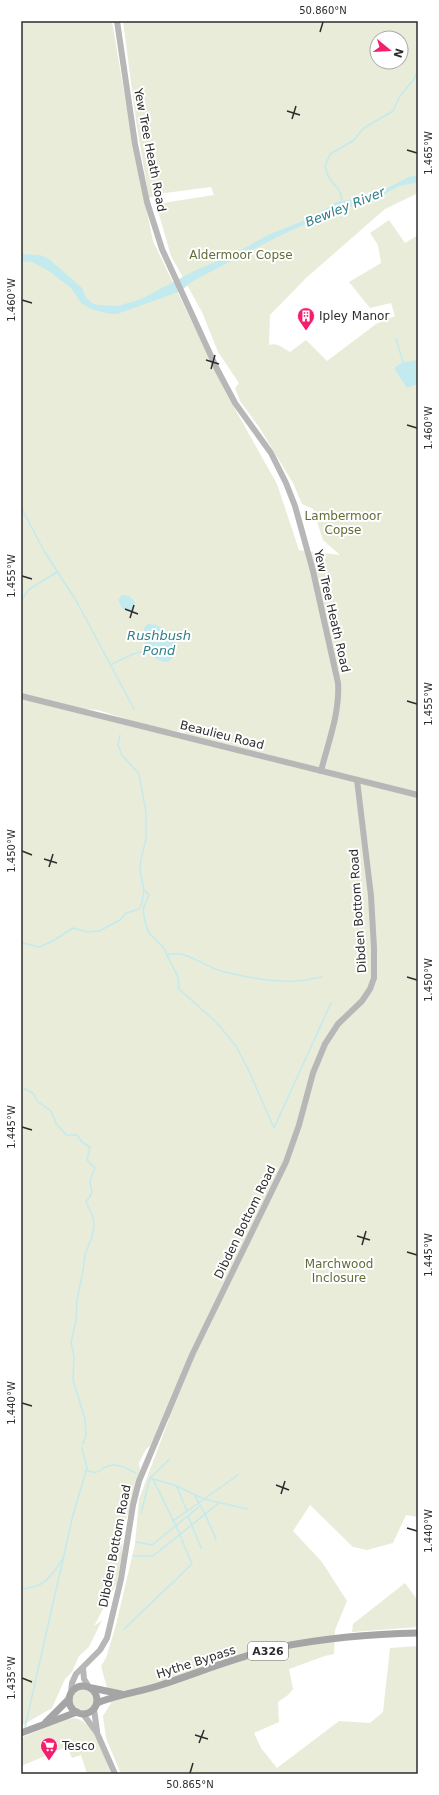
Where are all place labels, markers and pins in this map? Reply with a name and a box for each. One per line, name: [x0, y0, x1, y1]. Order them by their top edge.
building icon: Ipley Manor: [296, 306, 316, 331]
place label: Ipley Manor: [319, 309, 389, 323]
supermarket icon: Tesco: [39, 1736, 59, 1761]
place label: Tesco: [61, 1739, 95, 1753]

